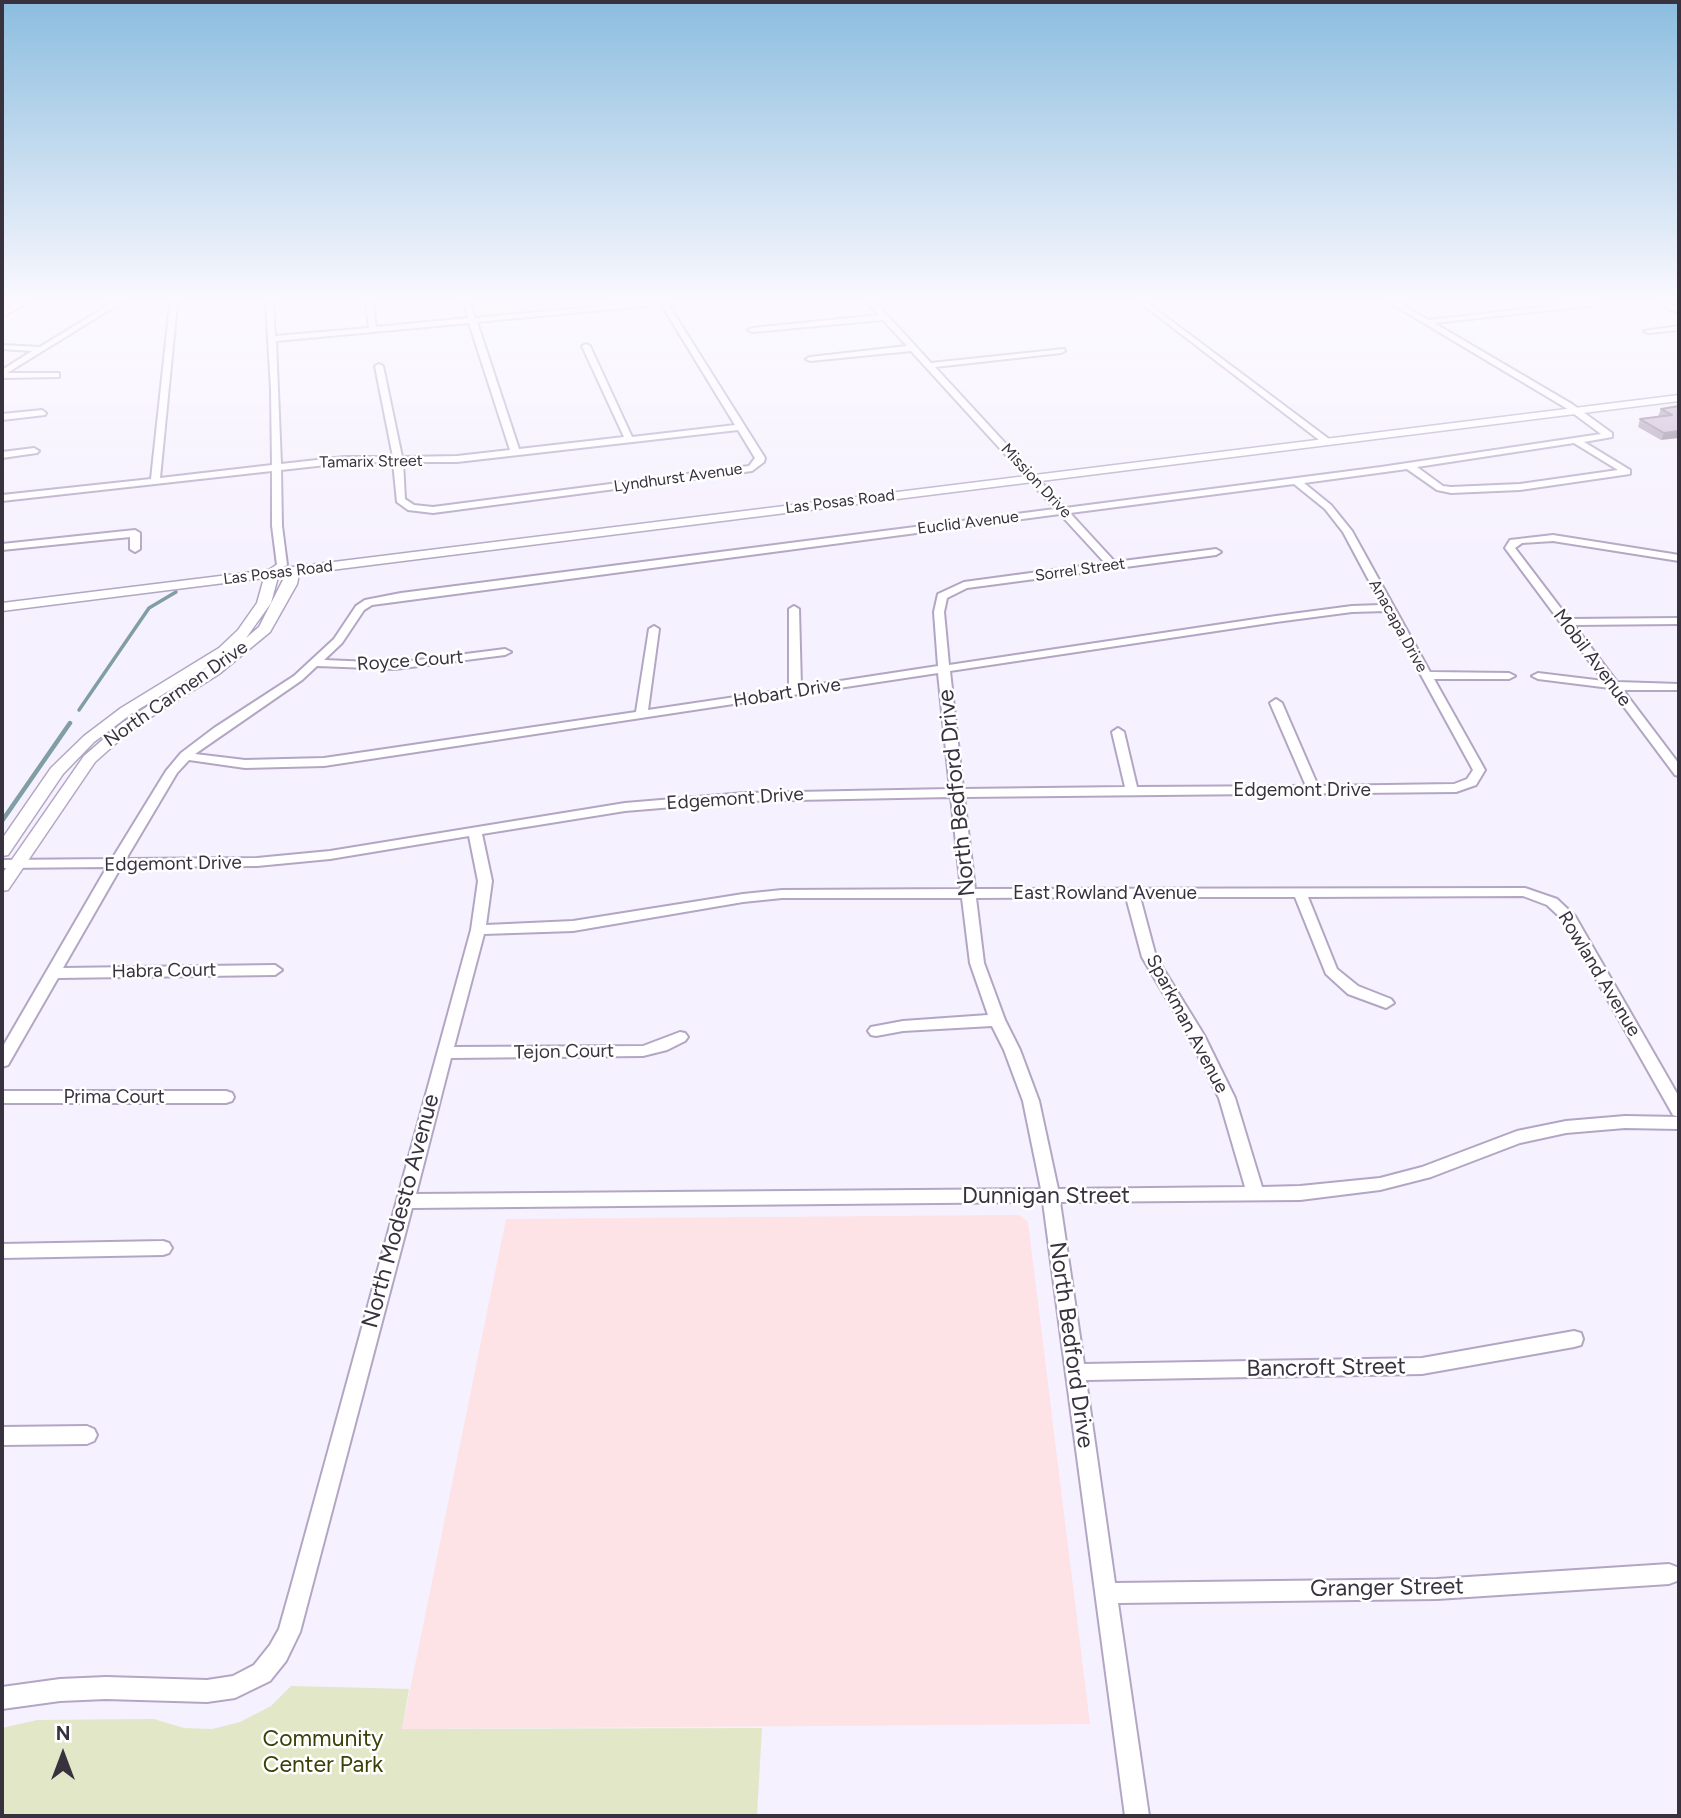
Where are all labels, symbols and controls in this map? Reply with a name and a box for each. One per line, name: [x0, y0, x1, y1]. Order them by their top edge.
street label: Mission Drive: [997, 440, 1075, 522]
street label: Tamarix Street: [319, 452, 423, 472]
street label: Lyndhurst Avenue: [612, 459, 744, 497]
street label: Las Posas Road: [784, 486, 896, 518]
street label: Euclid Avenue: [916, 507, 1020, 539]
street label: Sorrel Street: [1034, 554, 1126, 586]
street label: Las Posas Road: [222, 557, 334, 589]
street label: Anacapa Drive: [1365, 576, 1431, 676]
street label: Mobil Avenue: [1548, 605, 1636, 711]
street label: North Carmen Drive: [100, 636, 252, 752]
street label: Royce Court: [356, 646, 464, 676]
street label: Hobart Drive: [732, 673, 842, 713]
street label: North Bedford Drive: [932, 688, 982, 898]
street label: Edgemont Drive: [1233, 779, 1371, 801]
street label: Edgemont Drive: [666, 783, 804, 815]
street label: Edgemont Drive: [104, 851, 242, 877]
street label: East Rowland Avenue: [1013, 882, 1197, 904]
street label: Rowland Avenue: [1553, 907, 1645, 1041]
street label: Sparkman Avenue: [1141, 951, 1233, 1097]
street label: Habra Court: [111, 959, 217, 983]
street label: Tejon Court: [514, 1040, 614, 1064]
street label: Prima Court: [63, 1086, 165, 1108]
street label: North Modesto Avenue: [356, 1091, 446, 1331]
street label: Dunnigan Street: [962, 1182, 1130, 1210]
street label: North Bedford Drive: [1043, 1240, 1099, 1450]
street label: Bancroft Street: [1246, 1353, 1406, 1383]
street label: Granger Street: [1310, 1573, 1464, 1603]
north arrow: [28, 1720, 98, 1790]
text: N: [56, 1722, 70, 1745]
park label: Community Center Park: [263, 1725, 383, 1779]

